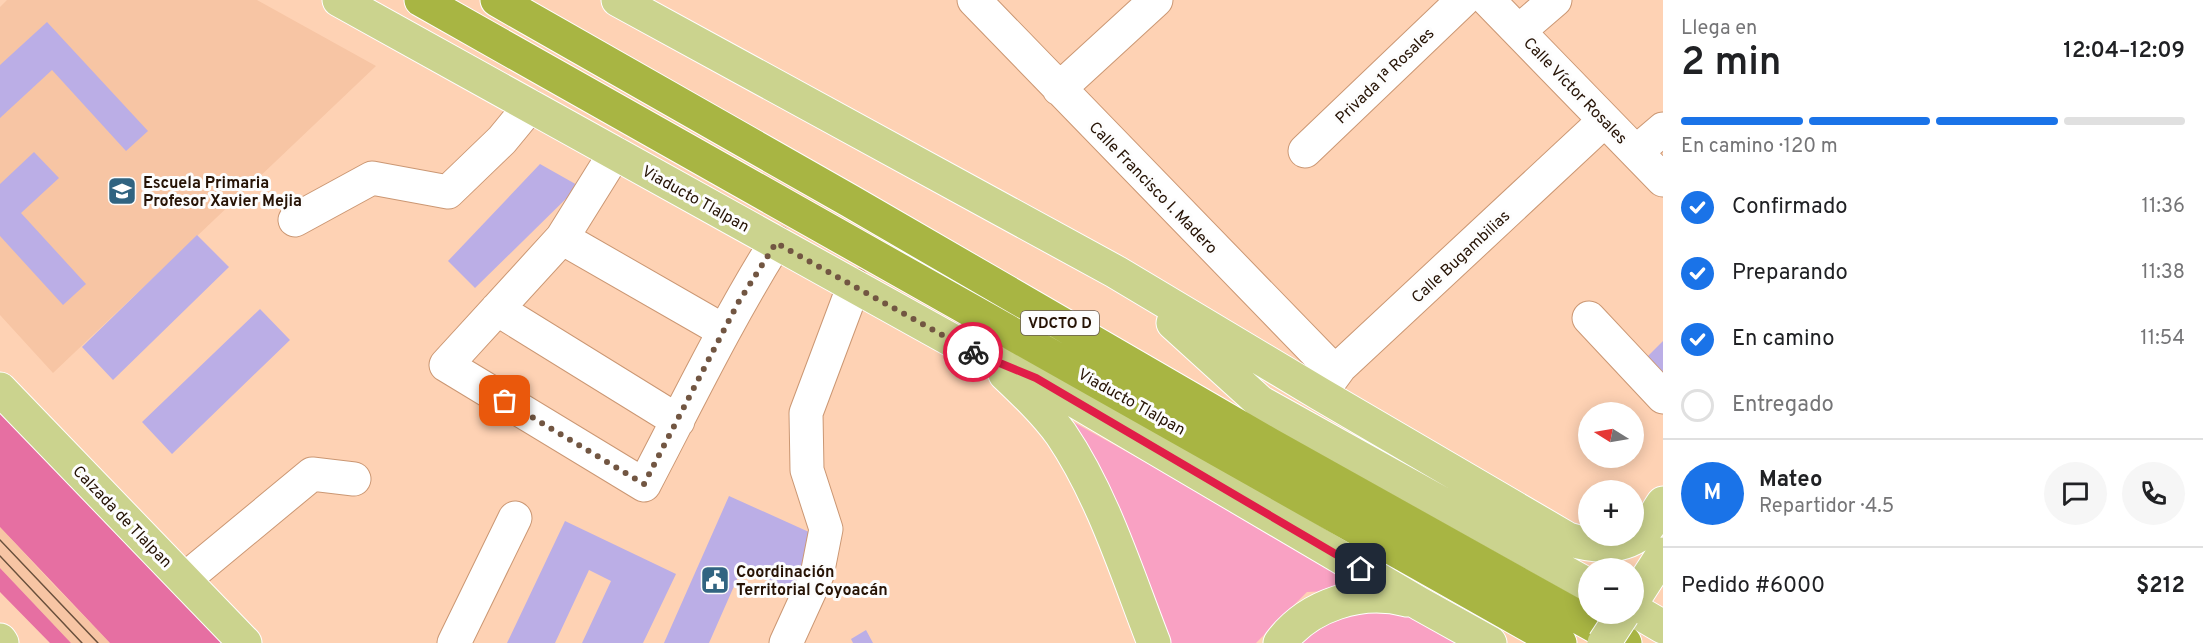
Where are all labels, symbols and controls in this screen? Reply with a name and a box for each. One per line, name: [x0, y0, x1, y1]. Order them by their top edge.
text: Llega en: [1681, 16, 1757, 42]
street label: Privada 1ª Rosales: [1332, 24, 1439, 129]
street label: Calle Víctor Rosales: [1518, 34, 1631, 149]
text: 12:04–12:09: [2063, 38, 2185, 65]
text: 2 min: [1681, 40, 1782, 89]
street label: Calle Francisco I. Madero: [1084, 118, 1221, 259]
text: En camino · 120 m: [1681, 134, 1838, 160]
street label: Viaducto Tlalpan: [638, 162, 752, 238]
place label: Escuela Primaria Profesor Xavier Mejia: [143, 174, 302, 212]
school or university icon: Escuela Primaria Profesor Xavier Mejia: [106, 175, 138, 207]
icon: check: [1681, 191, 1714, 224]
text: Confirmado: [1732, 194, 1848, 221]
text: 11:36: [2142, 194, 2185, 220]
street label: Calle Bugambilias: [1408, 207, 1515, 308]
icon: check: [1681, 257, 1714, 290]
text: Preparando: [1732, 260, 1848, 287]
text: 11:38: [2141, 260, 2185, 286]
road number: VDCTO D: [1021, 311, 1099, 335]
courier: [943, 322, 1003, 382]
icon: check: [1681, 323, 1714, 356]
text: En camino: [1732, 326, 1834, 353]
text: 11:54: [2140, 326, 2185, 352]
icon: bike: [957, 336, 990, 369]
street label: Viaducto Tlalpan: [1074, 365, 1188, 441]
pin: [479, 375, 530, 426]
icon: bag: [488, 384, 521, 417]
text: Entregado: [1732, 392, 1834, 419]
north arrow: [1578, 402, 1644, 468]
map controls: [1578, 402, 1644, 624]
street label: Calzada de Tlalpan: [68, 462, 176, 573]
button: chat: [2044, 462, 2107, 525]
button: phone: [2122, 462, 2185, 525]
text: Mateo: [1759, 467, 1822, 494]
button: +: [1578, 480, 1644, 546]
text: M: [1704, 480, 1721, 507]
text: Repartidor · 4.5: [1759, 494, 1894, 520]
pin: [1335, 543, 1386, 594]
icon: home: [1344, 552, 1377, 585]
button: −: [1578, 558, 1644, 624]
place label: Coordinación Territorial Coyoacán: [736, 563, 888, 601]
public building icon: Coordinación Territorial Coyoacán: [699, 564, 731, 596]
text: Pedido #6000: [1681, 573, 1825, 600]
text: $212: [2136, 573, 2185, 600]

